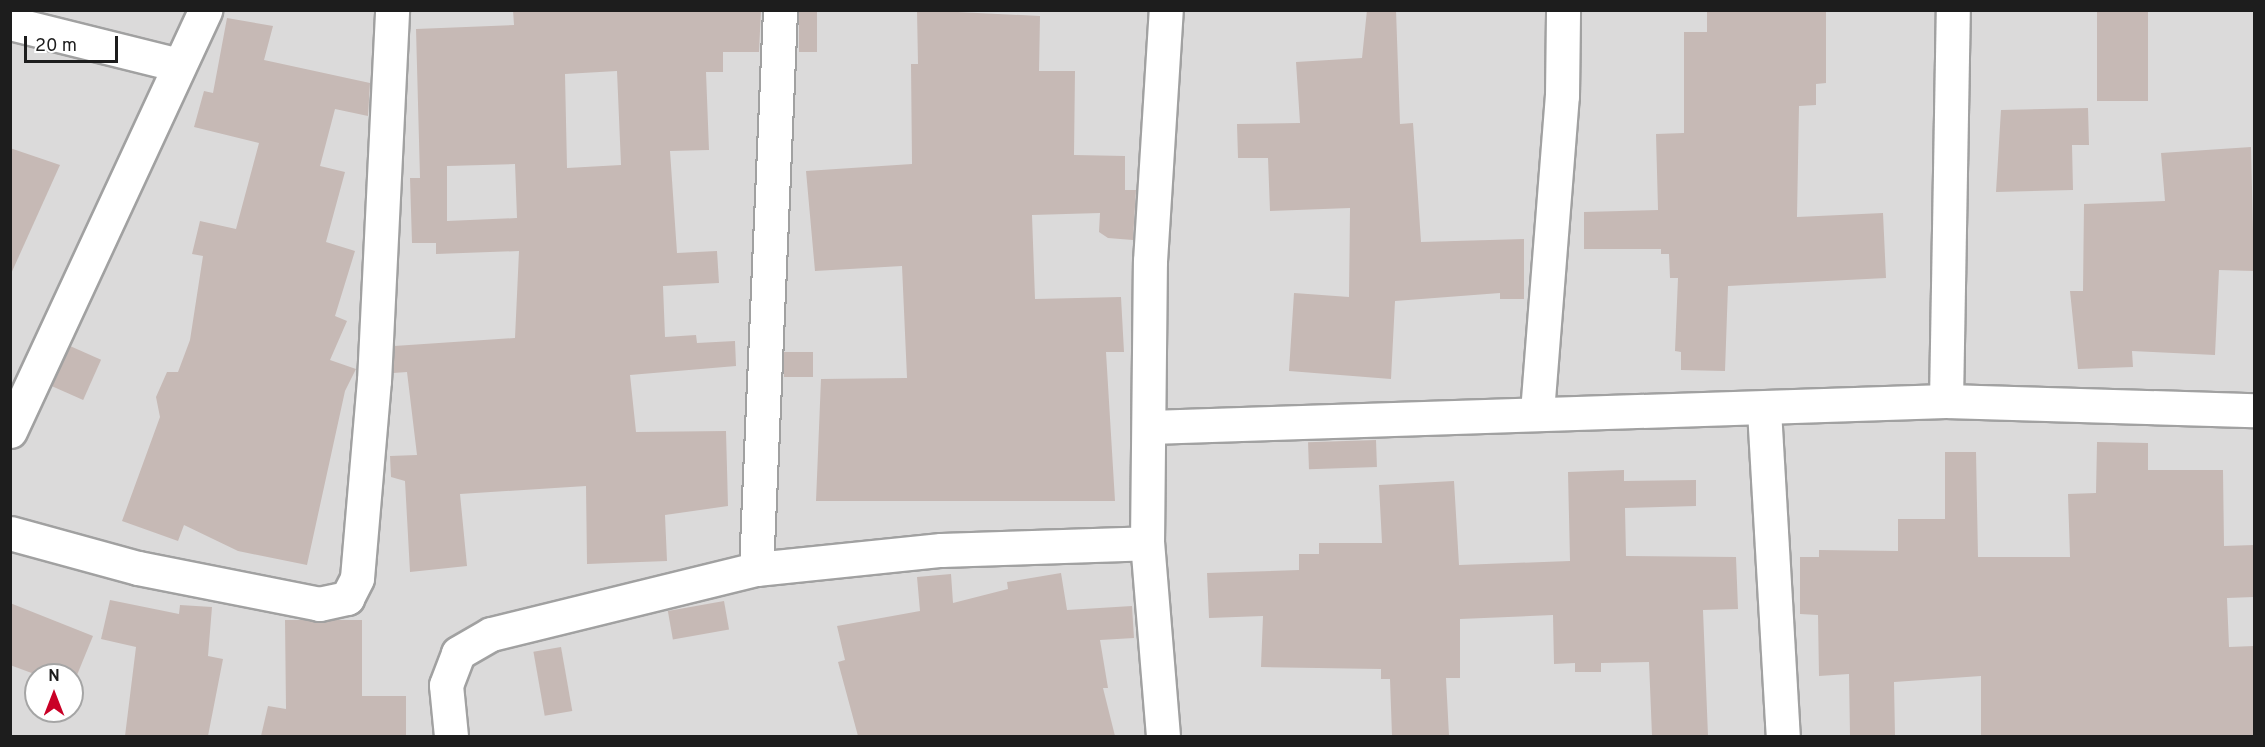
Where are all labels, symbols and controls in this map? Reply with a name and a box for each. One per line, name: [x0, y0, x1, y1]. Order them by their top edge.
scale bar: [27, 24, 122, 62]
text: 20 m: [35, 35, 77, 58]
north arrow: [24, 663, 84, 723]
text: N: [48, 667, 60, 687]

